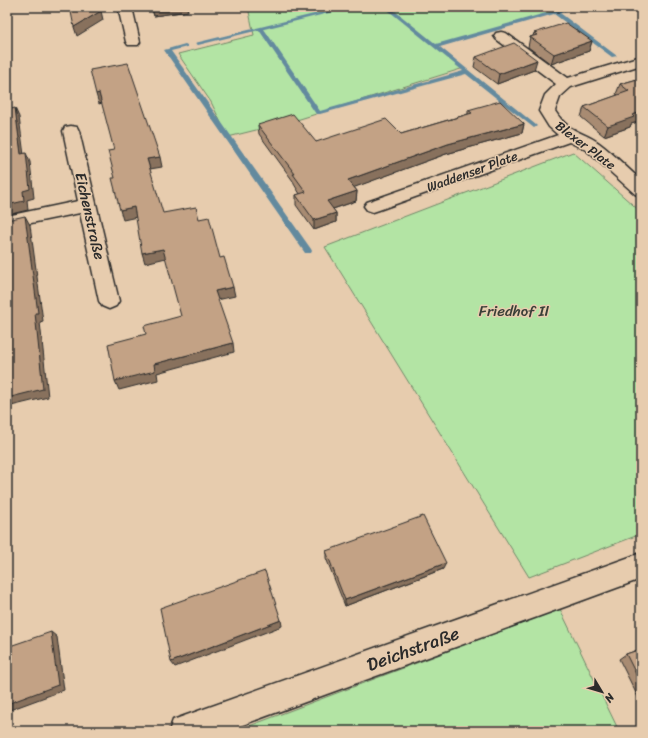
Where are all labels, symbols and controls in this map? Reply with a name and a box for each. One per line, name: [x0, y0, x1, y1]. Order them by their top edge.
street label: Blexer Plate: [550, 115, 621, 176]
street label: Waddenser Plate: [423, 144, 521, 199]
street label: Eichenstraße: [67, 170, 113, 262]
park label: Friedhof II: [479, 298, 550, 324]
street label: Deichstraße: [362, 617, 464, 681]
north arrow: [582, 672, 622, 712]
text: N: [599, 688, 620, 707]

